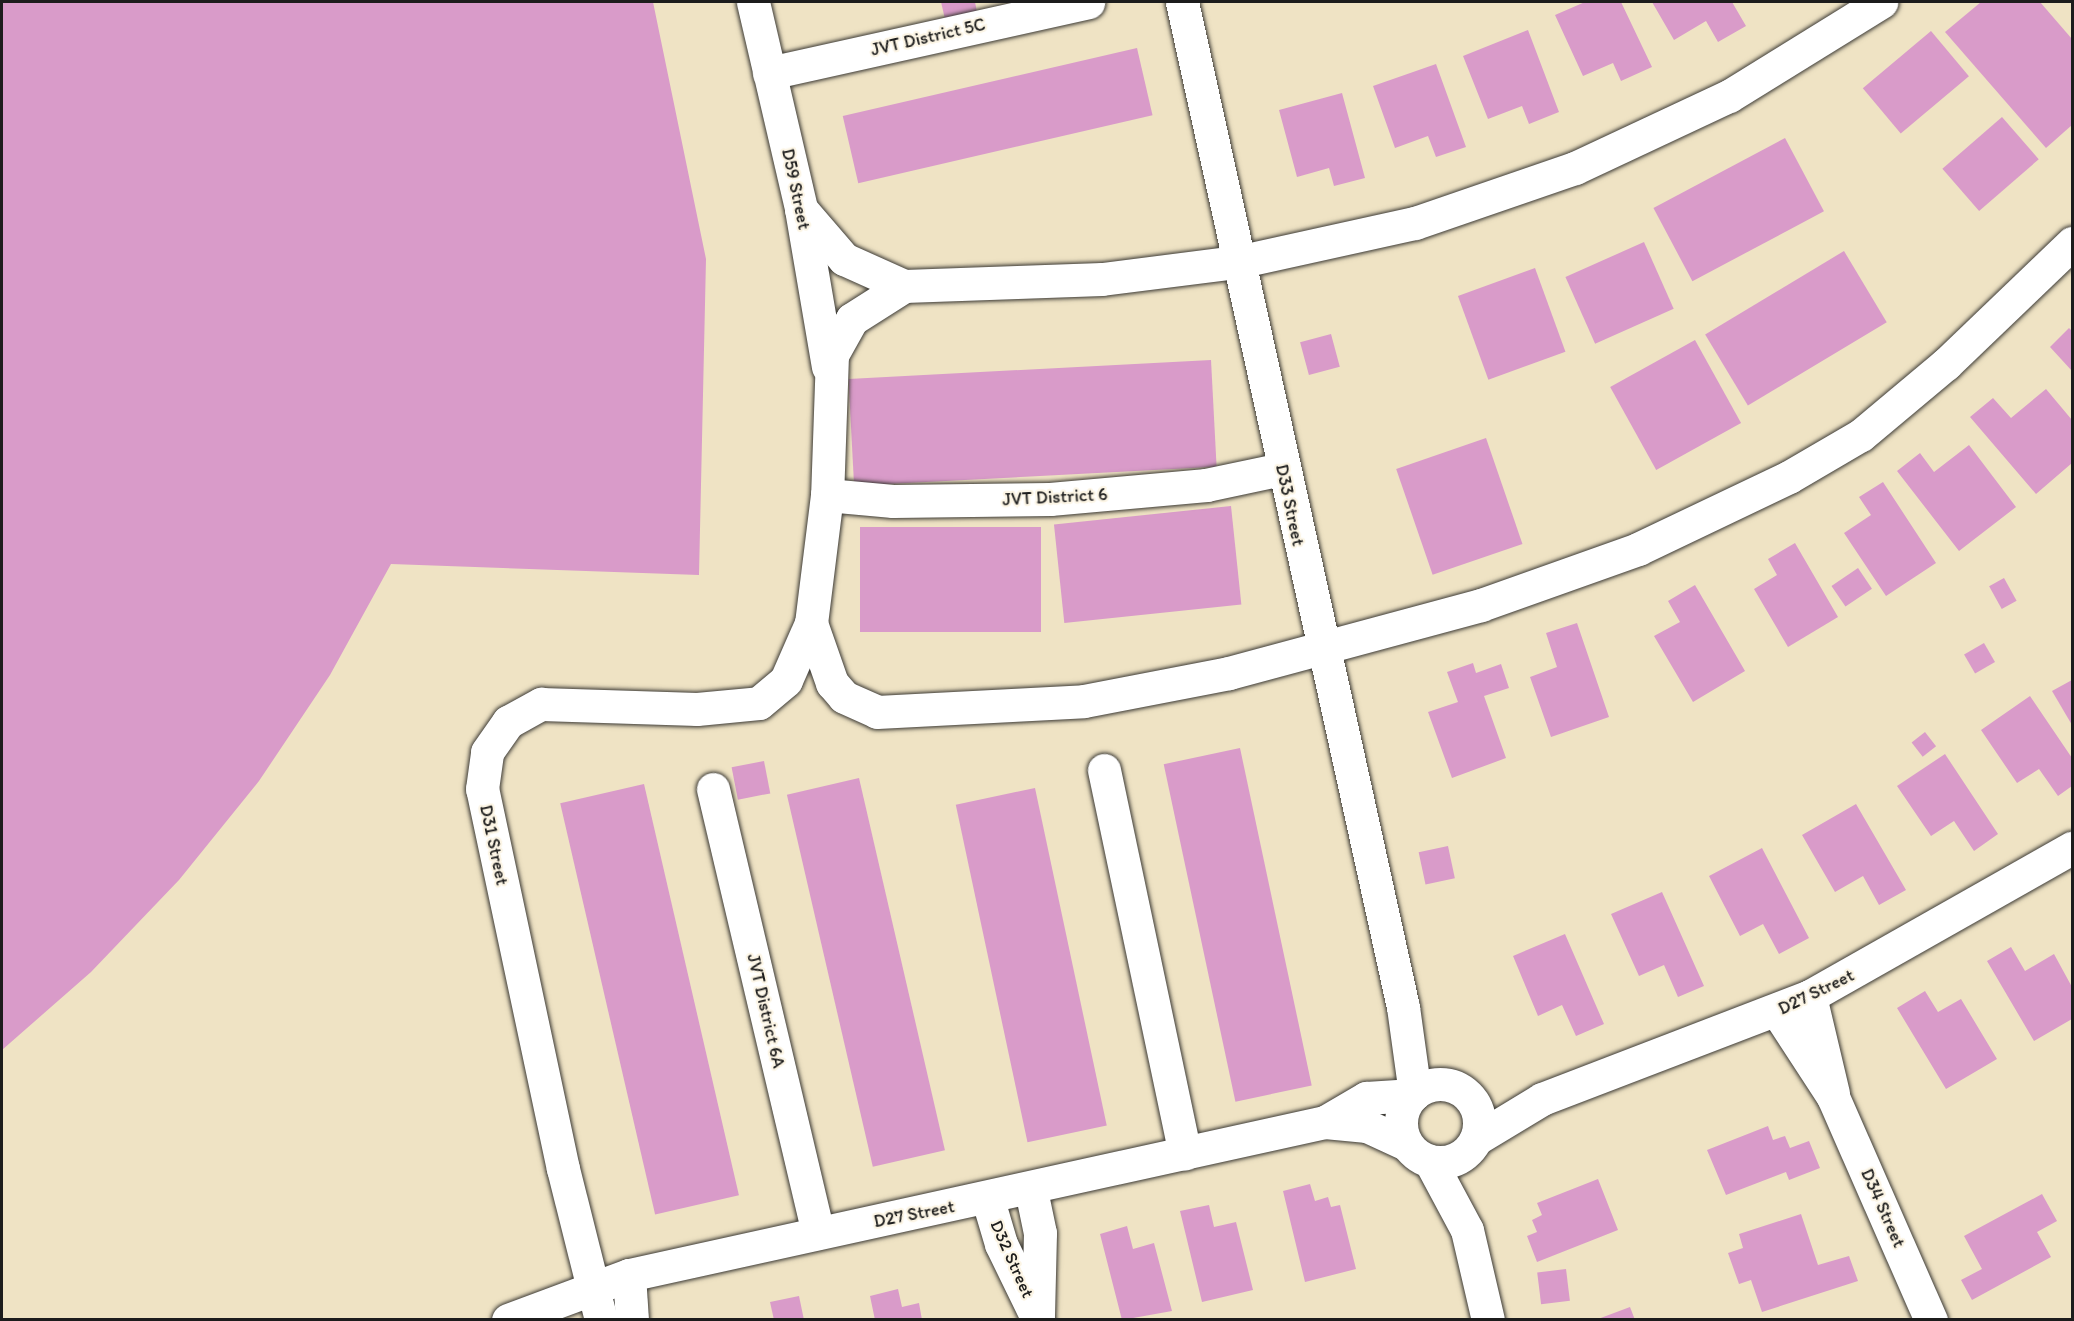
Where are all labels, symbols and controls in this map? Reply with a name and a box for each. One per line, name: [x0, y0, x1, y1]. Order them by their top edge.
street label: JVT District 5C: [869, 13, 987, 61]
street label: D59 Street: [777, 146, 815, 232]
street label: D33 Street: [1271, 462, 1309, 548]
street label: JVT District 6: [1002, 483, 1108, 511]
street label: D31 Street: [475, 803, 513, 887]
street label: JVT District 6A: [742, 952, 790, 1070]
street label: D27 Street: [1774, 964, 1858, 1020]
street label: D34 Street: [1856, 1165, 1910, 1251]
street label: D27 Street: [872, 1196, 956, 1232]
street label: D32 Street: [985, 1217, 1039, 1301]

